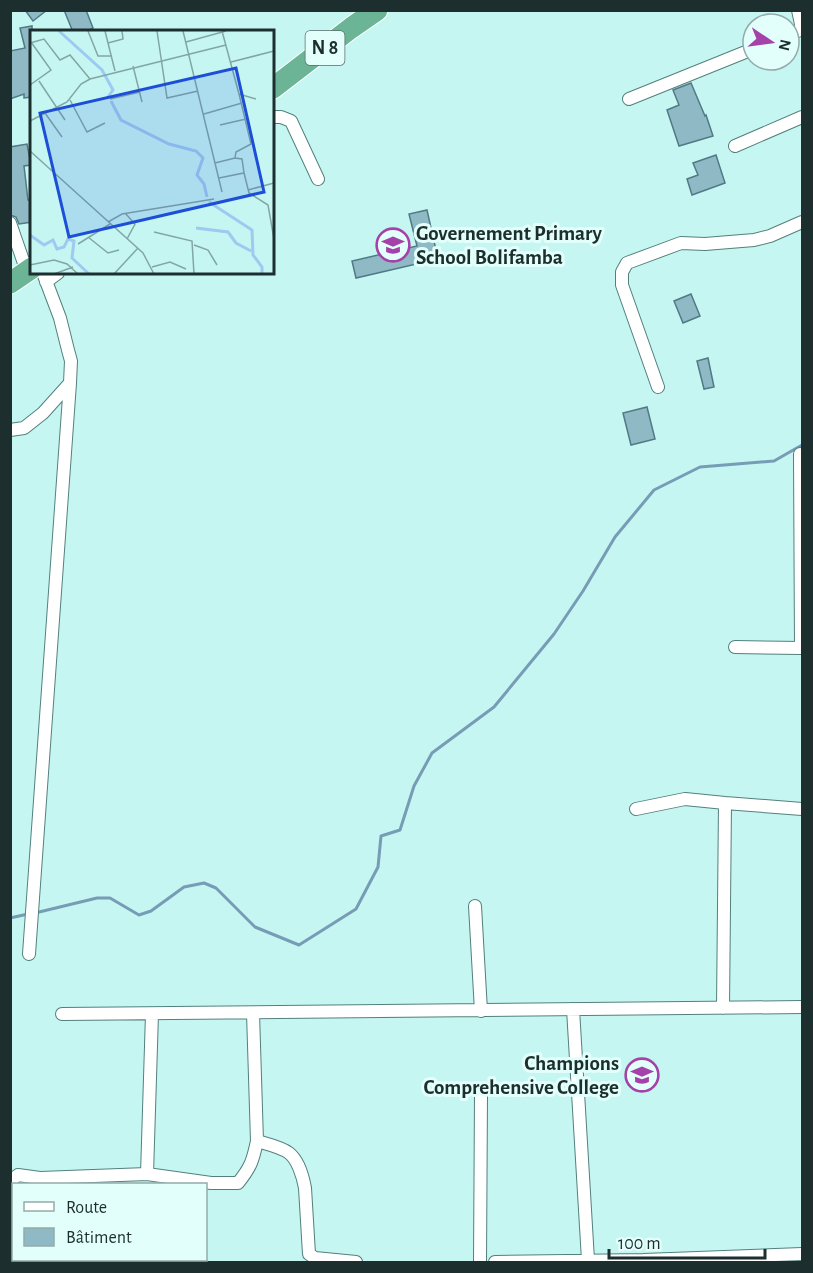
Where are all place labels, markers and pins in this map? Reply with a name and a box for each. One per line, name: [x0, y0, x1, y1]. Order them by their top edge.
place label: Governement Primary School Bolifamba: [416, 223, 603, 268]
school or university icon: Governement Primary School Bolifamba: [375, 227, 411, 263]
place label: Champions Comprehensive College: [423, 1053, 619, 1098]
school or university icon: Champions Comprehensive College: [624, 1057, 660, 1093]

